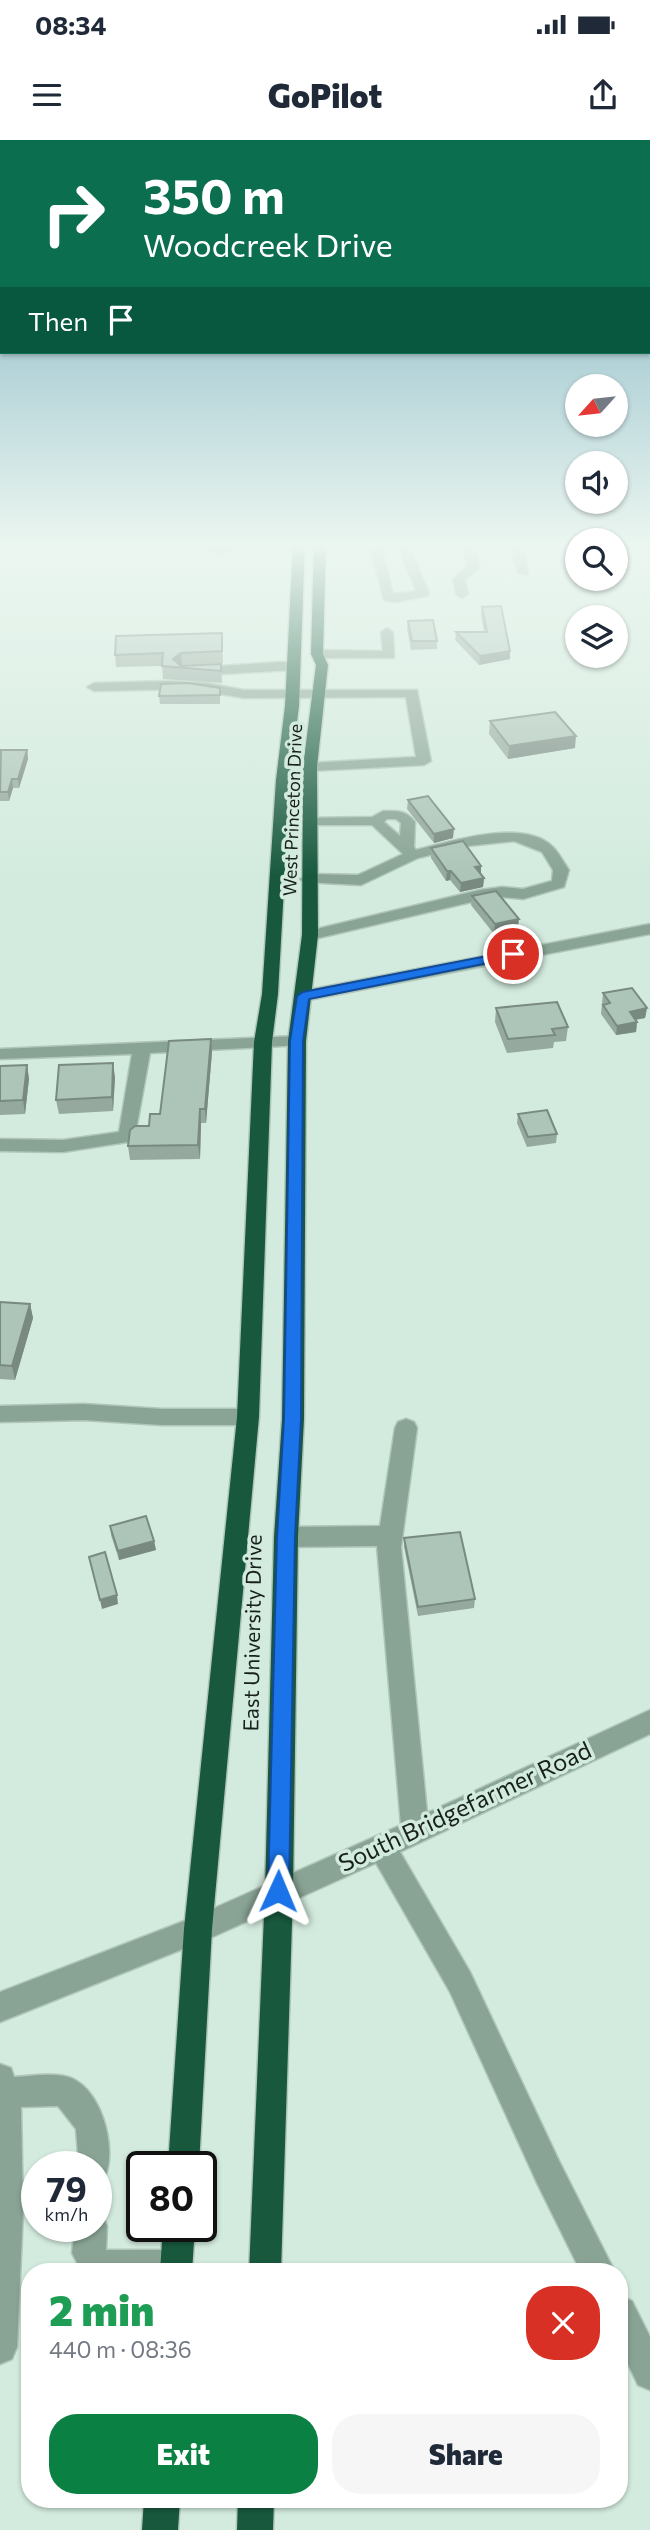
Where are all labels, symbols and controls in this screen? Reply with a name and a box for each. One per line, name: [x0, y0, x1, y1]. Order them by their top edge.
text: 08:34: [35, 9, 106, 40]
text: GoPilot: [268, 75, 382, 115]
icon: menu: [28, 76, 66, 114]
icon: share: [584, 76, 622, 114]
text: 350 m: [143, 164, 285, 224]
icon: right: [28, 168, 119, 259]
text: Woodcreek Drive: [143, 224, 393, 264]
icon: arrive: [102, 301, 140, 339]
text: Then: [28, 305, 88, 336]
north arrow: [565, 374, 628, 438]
map controls: [565, 374, 628, 668]
button: sound: [565, 451, 628, 514]
button: search: [565, 528, 628, 591]
button: layers: [565, 605, 628, 668]
street label: West Princeton Drive: [278, 723, 306, 897]
pin: [483, 924, 543, 984]
icon: arrive: [494, 935, 532, 973]
street label: East University Drive: [237, 1534, 266, 1732]
street label: South Bridgefarmer Road: [333, 1734, 595, 1877]
position arrow: [241, 1854, 315, 1928]
speed limit sign: 80: [126, 2151, 217, 2242]
text: 79: [46, 2166, 87, 2209]
text: km/h: [45, 2203, 88, 2225]
text: 2 min: [49, 2283, 155, 2335]
button: close: [526, 2286, 600, 2360]
text: 440 m · 08:36: [49, 2335, 192, 2363]
button: Exit: [49, 2414, 318, 2494]
button: Share: [332, 2414, 600, 2494]

